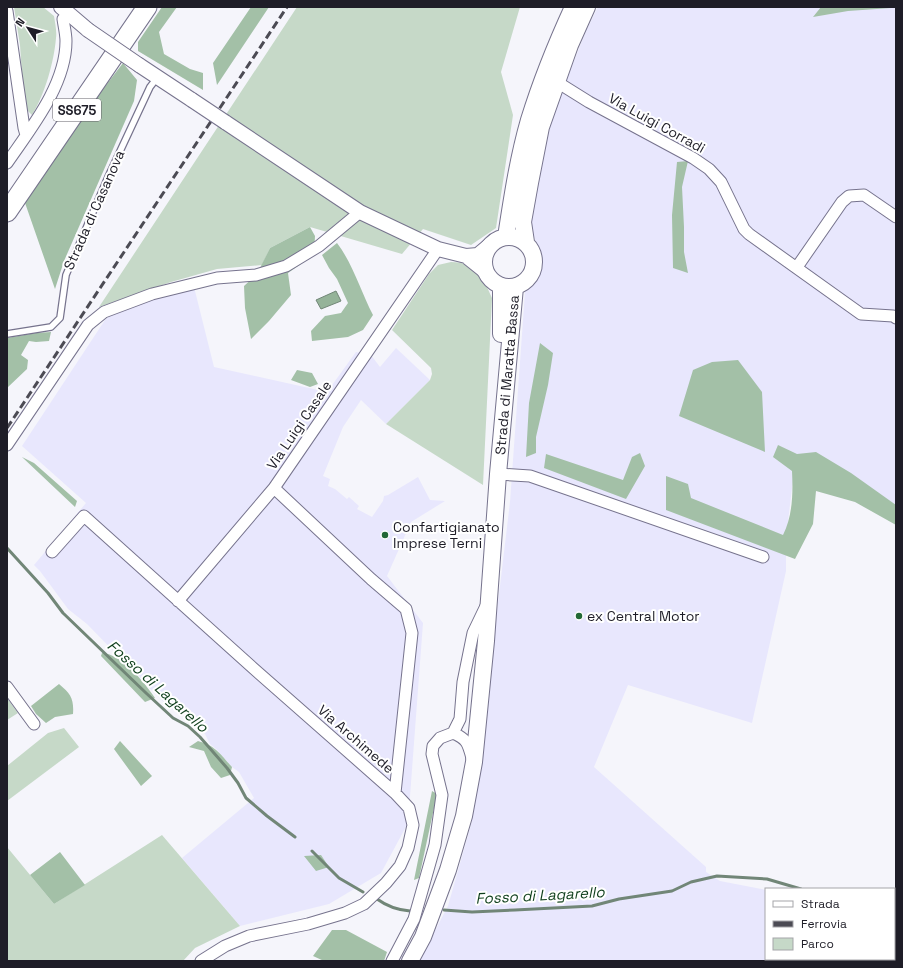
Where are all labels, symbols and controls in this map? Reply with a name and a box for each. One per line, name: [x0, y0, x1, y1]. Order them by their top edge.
north arrow: [8, 8, 48, 48]
text: N: [12, 15, 28, 29]
street label: Via Luigi Corradi: [606, 89, 708, 157]
road number: SS675: [53, 99, 101, 121]
street label: Strada di Casanova: [59, 147, 129, 273]
street label: Strada di Maratta Bassa: [491, 294, 523, 456]
street label: Via Luigi Casale: [263, 377, 335, 473]
place label: Confartigianato Imprese Terni: [393, 518, 500, 552]
marker: Confartigianato Imprese Terni: [380, 530, 390, 540]
place label: ex Central Motor: [587, 607, 700, 625]
marker: ex Central Motor: [574, 611, 584, 621]
water label: Fosso di Lagarello: [104, 636, 213, 737]
street label: Via Archimede: [314, 701, 398, 777]
water label: Fosso di Lagarello: [475, 882, 606, 908]
legend: [765, 888, 895, 960]
text: Strada: [801, 896, 840, 912]
text: Ferrovia: [801, 916, 847, 932]
text: Parco: [801, 936, 834, 952]

